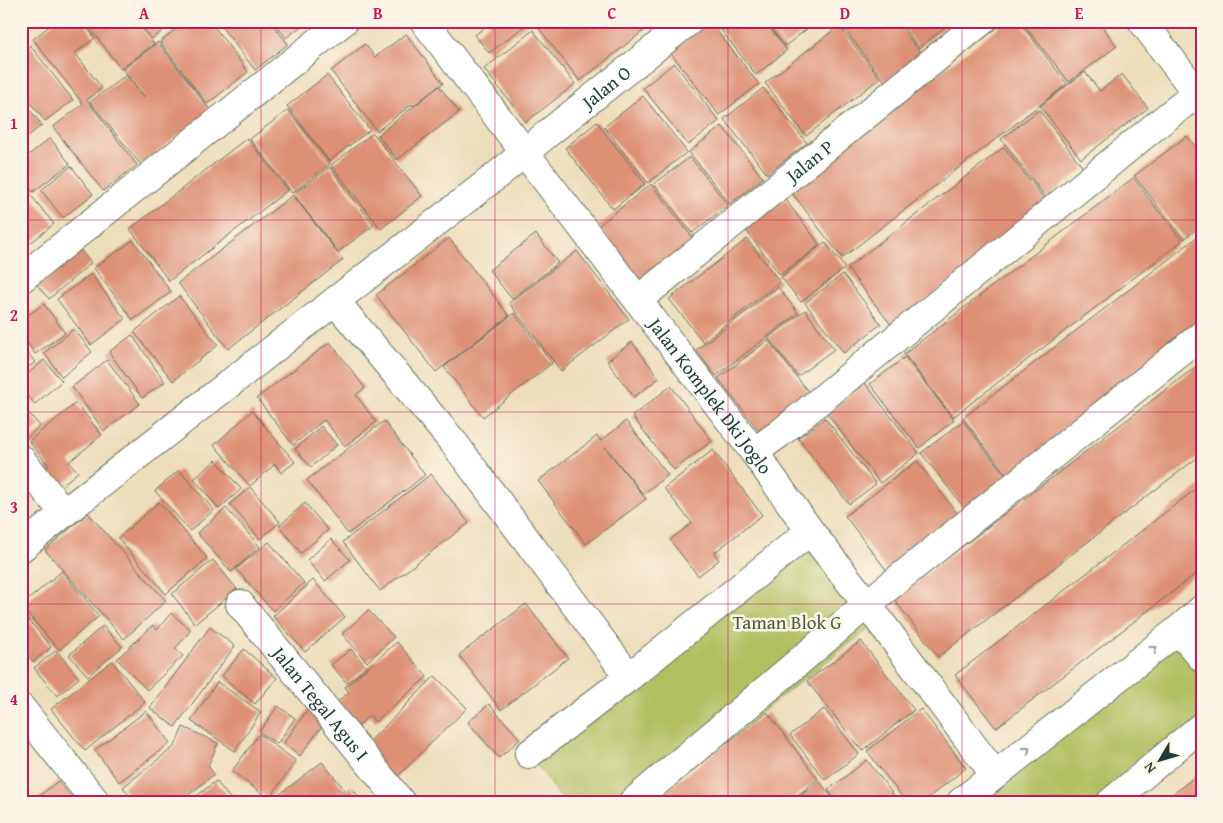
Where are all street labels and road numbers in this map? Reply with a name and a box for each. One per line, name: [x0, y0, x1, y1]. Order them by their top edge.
street label: Jalan O: [574, 59, 637, 116]
street label: Jalan P: [778, 133, 840, 190]
street label: Jalan Komplek Dki Joglo: [641, 310, 779, 480]
street label: Jalan Tegal Agus I: [265, 639, 376, 767]

